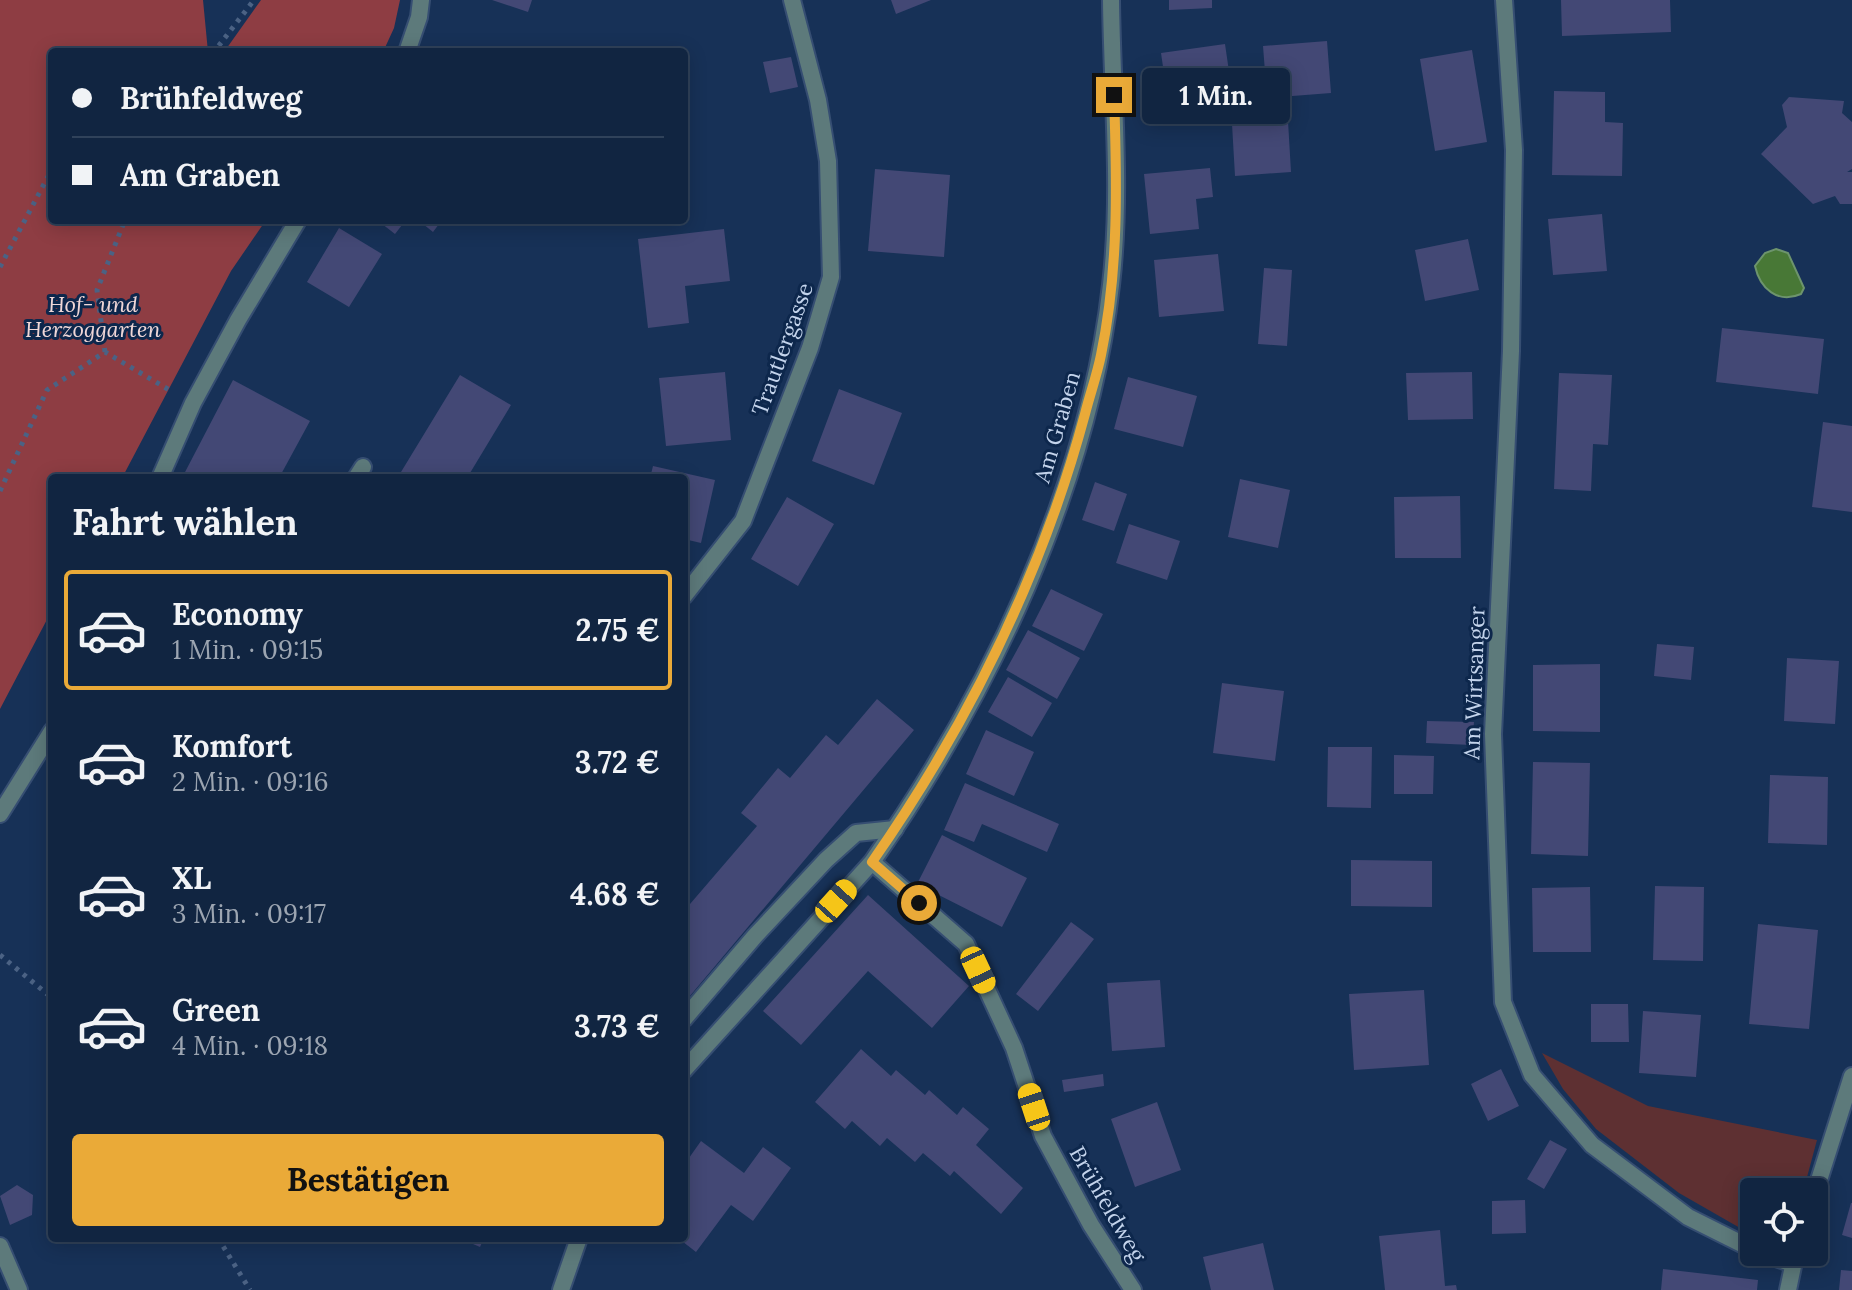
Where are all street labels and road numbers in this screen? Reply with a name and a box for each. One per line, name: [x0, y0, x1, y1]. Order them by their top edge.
street label: Trautlergasse: [745, 279, 819, 419]
street label: Am Graben: [1027, 368, 1086, 487]
street label: Am Wirtsanger: [1457, 605, 1491, 761]
street label: Brühfeldweg: [1064, 1141, 1153, 1268]

